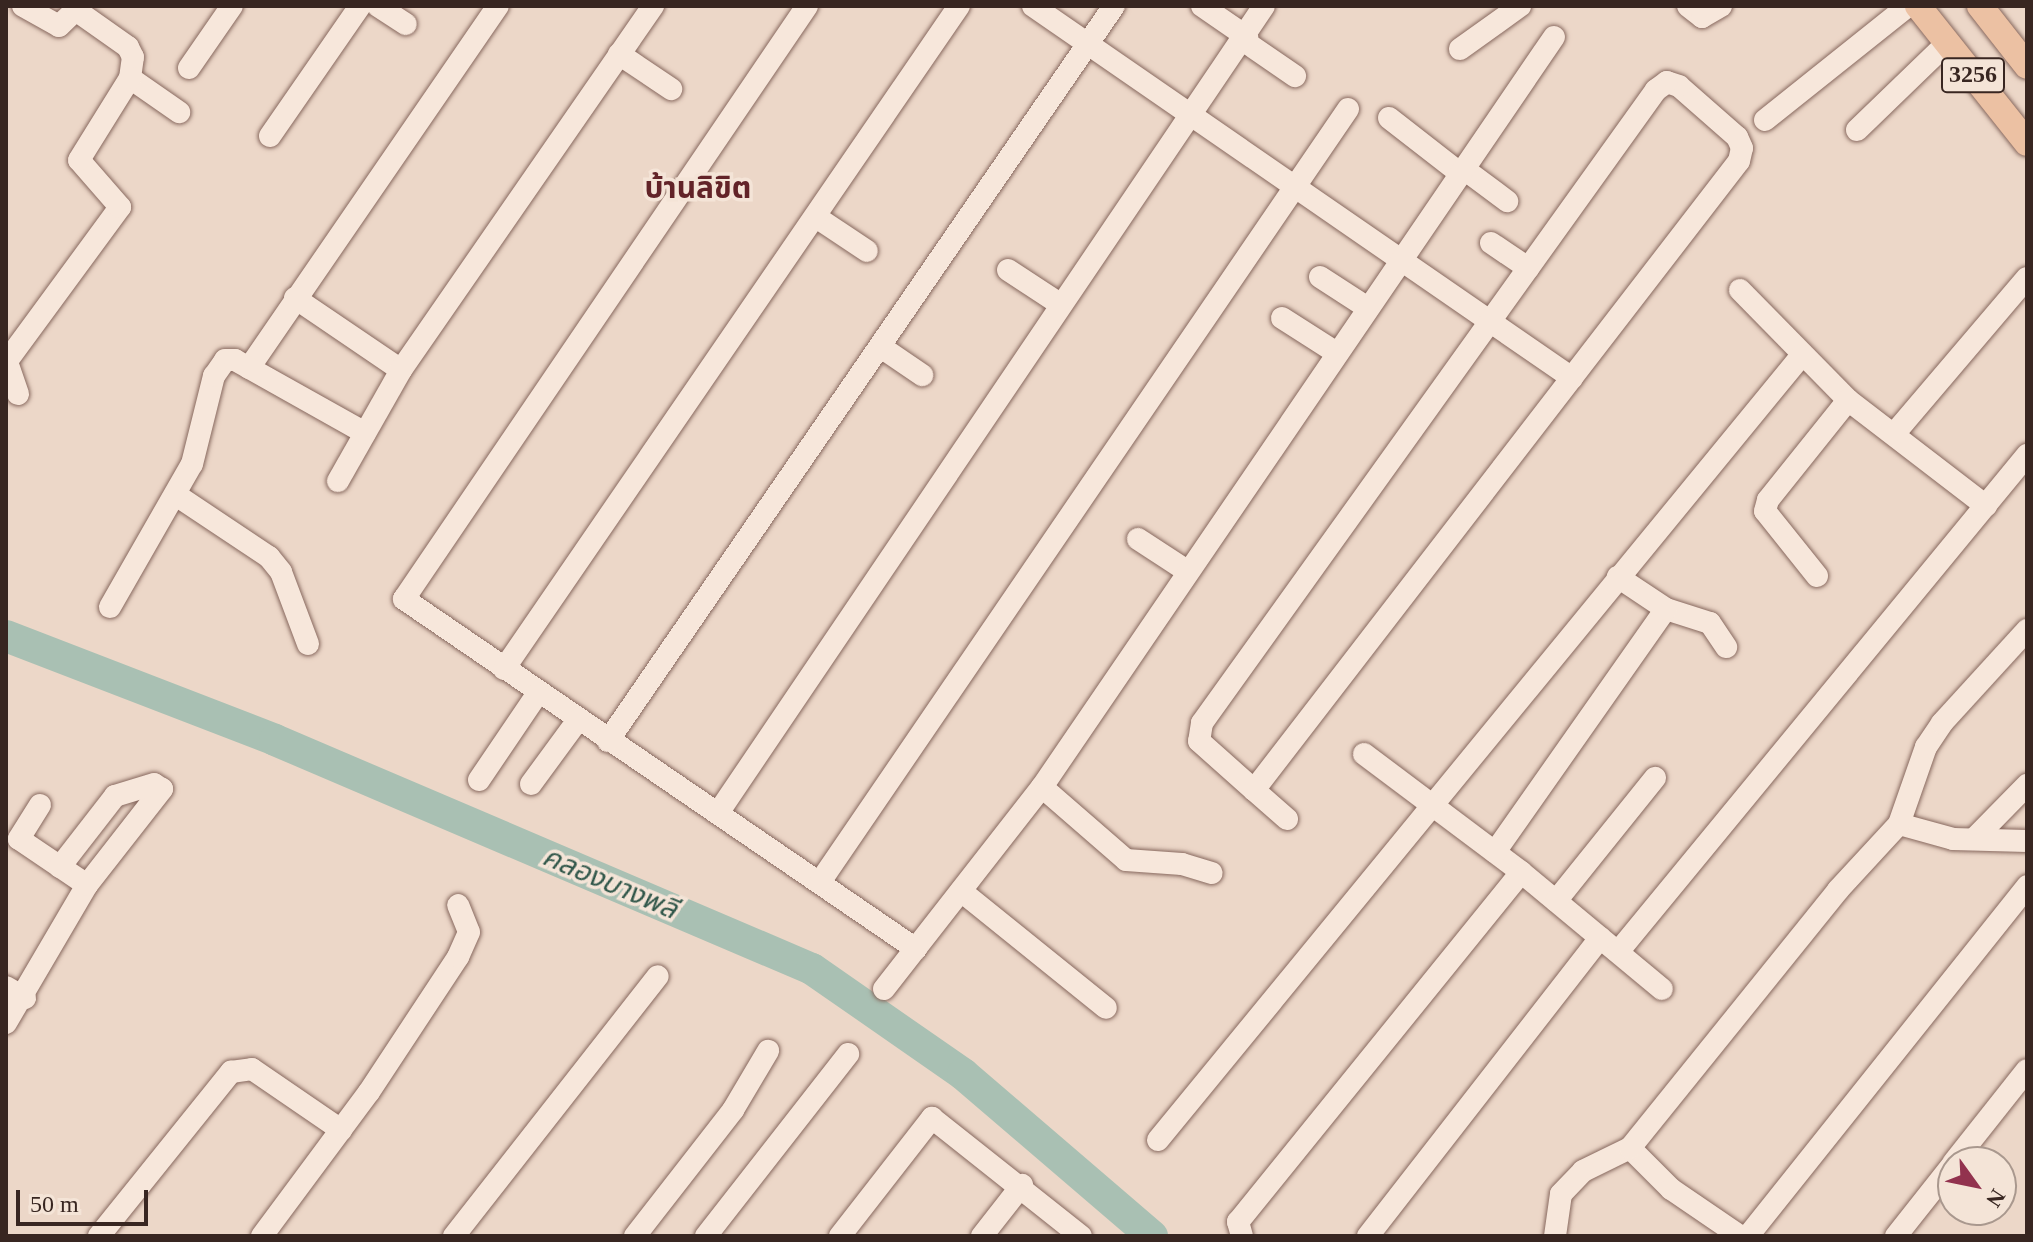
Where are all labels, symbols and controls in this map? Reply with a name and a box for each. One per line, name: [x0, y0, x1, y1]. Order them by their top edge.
road number: 3256: [1941, 55, 2005, 95]
district label: บ้านลิขิต: [645, 170, 751, 206]
water label: คลองบางพลี: [538, 840, 682, 926]
north arrow: [1937, 1146, 2017, 1226]
scale bar: [20, 1174, 152, 1224]
text: N: [1981, 1185, 2011, 1212]
text: 50 m: [30, 1191, 79, 1217]

